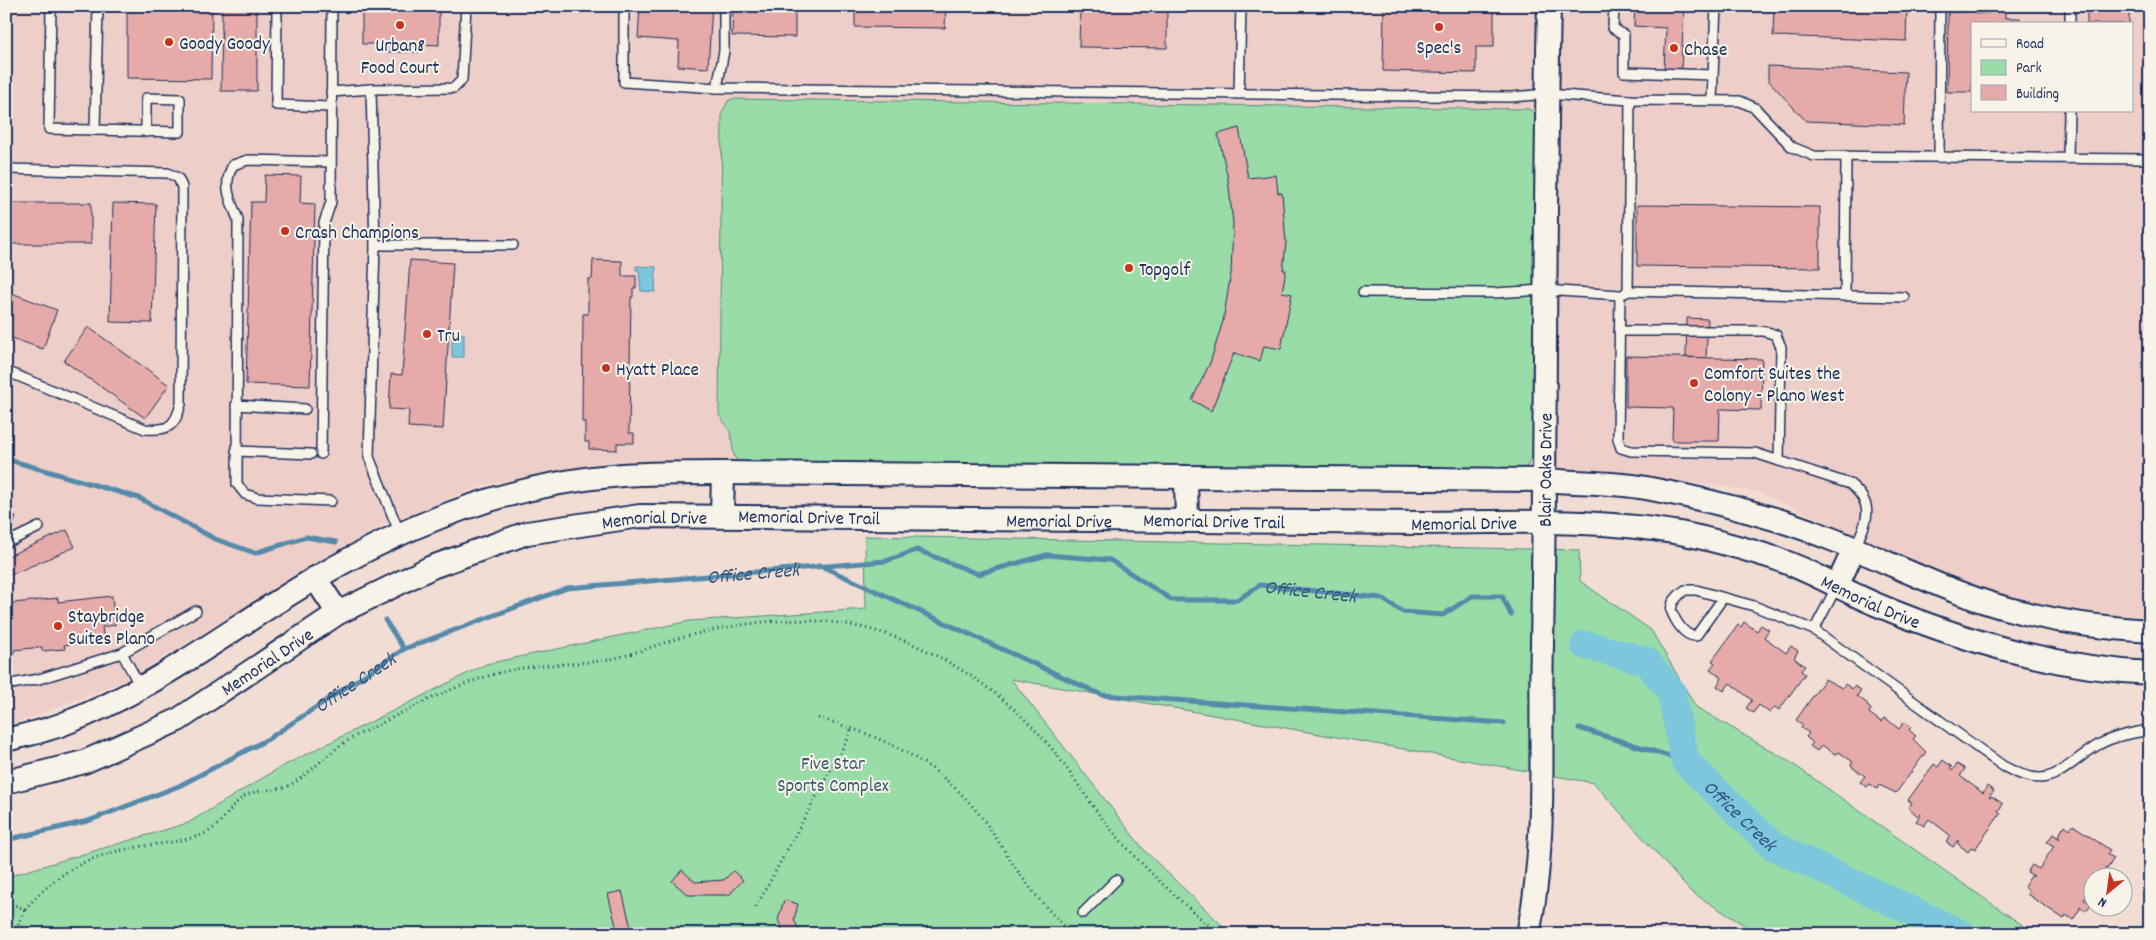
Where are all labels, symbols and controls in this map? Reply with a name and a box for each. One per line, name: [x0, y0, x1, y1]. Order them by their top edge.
marker: Urban8 Food Court: [394, 19, 406, 31]
marker: Spec's: [1433, 21, 1445, 33]
legend: [1971, 22, 2134, 112]
place label: Goody Goody: [179, 32, 270, 59]
place label: Urban8 Food Court: [361, 34, 439, 83]
text: Road: [2016, 34, 2044, 56]
marker: Goody Goody: [163, 36, 175, 48]
place label: Spec's: [1417, 36, 1461, 63]
place label: Chase: [1684, 38, 1727, 65]
marker: Chase: [1668, 42, 1680, 54]
text: Park: [2016, 58, 2042, 80]
text: Building: [2016, 84, 2059, 106]
place label: Crash Champions: [295, 221, 419, 248]
marker: Crash Champions: [279, 225, 291, 237]
place label: Topgolf: [1139, 258, 1191, 285]
marker: Topgolf: [1123, 262, 1135, 274]
place label: Tru: [437, 324, 460, 351]
marker: Tru: [421, 328, 433, 340]
place label: Hyatt Place: [616, 358, 699, 385]
marker: Hyatt Place: [600, 362, 612, 374]
place label: Comfort Suites the Colony - Plano West: [1704, 362, 1844, 411]
marker: Comfort Suites the Colony - Plano West: [1688, 377, 1700, 389]
street label: Blair Oaks Drive: [1534, 413, 1562, 527]
street label: Memorial Drive Trail: [738, 505, 881, 534]
street label: Memorial Drive: [600, 506, 707, 539]
street label: Memorial Drive: [1006, 509, 1112, 537]
street label: Memorial Drive Trail: [1143, 509, 1286, 538]
street label: Memorial Drive: [1411, 512, 1517, 540]
water label: Office Creek: [706, 557, 802, 593]
street label: Memorial Drive: [1815, 570, 1923, 638]
water label: Office Creek: [1263, 575, 1360, 612]
place label: Staybridge Suites Plano: [68, 605, 155, 654]
marker: Staybridge Suites Plano: [52, 620, 64, 632]
street label: Memorial Drive: [217, 623, 320, 704]
water label: Office Creek: [310, 646, 404, 722]
park label: Five Star Sports Complex: [777, 752, 889, 801]
water label: Office Creek: [1696, 775, 1783, 861]
north arrow: [2084, 868, 2134, 918]
text: N: [2095, 891, 2111, 912]

